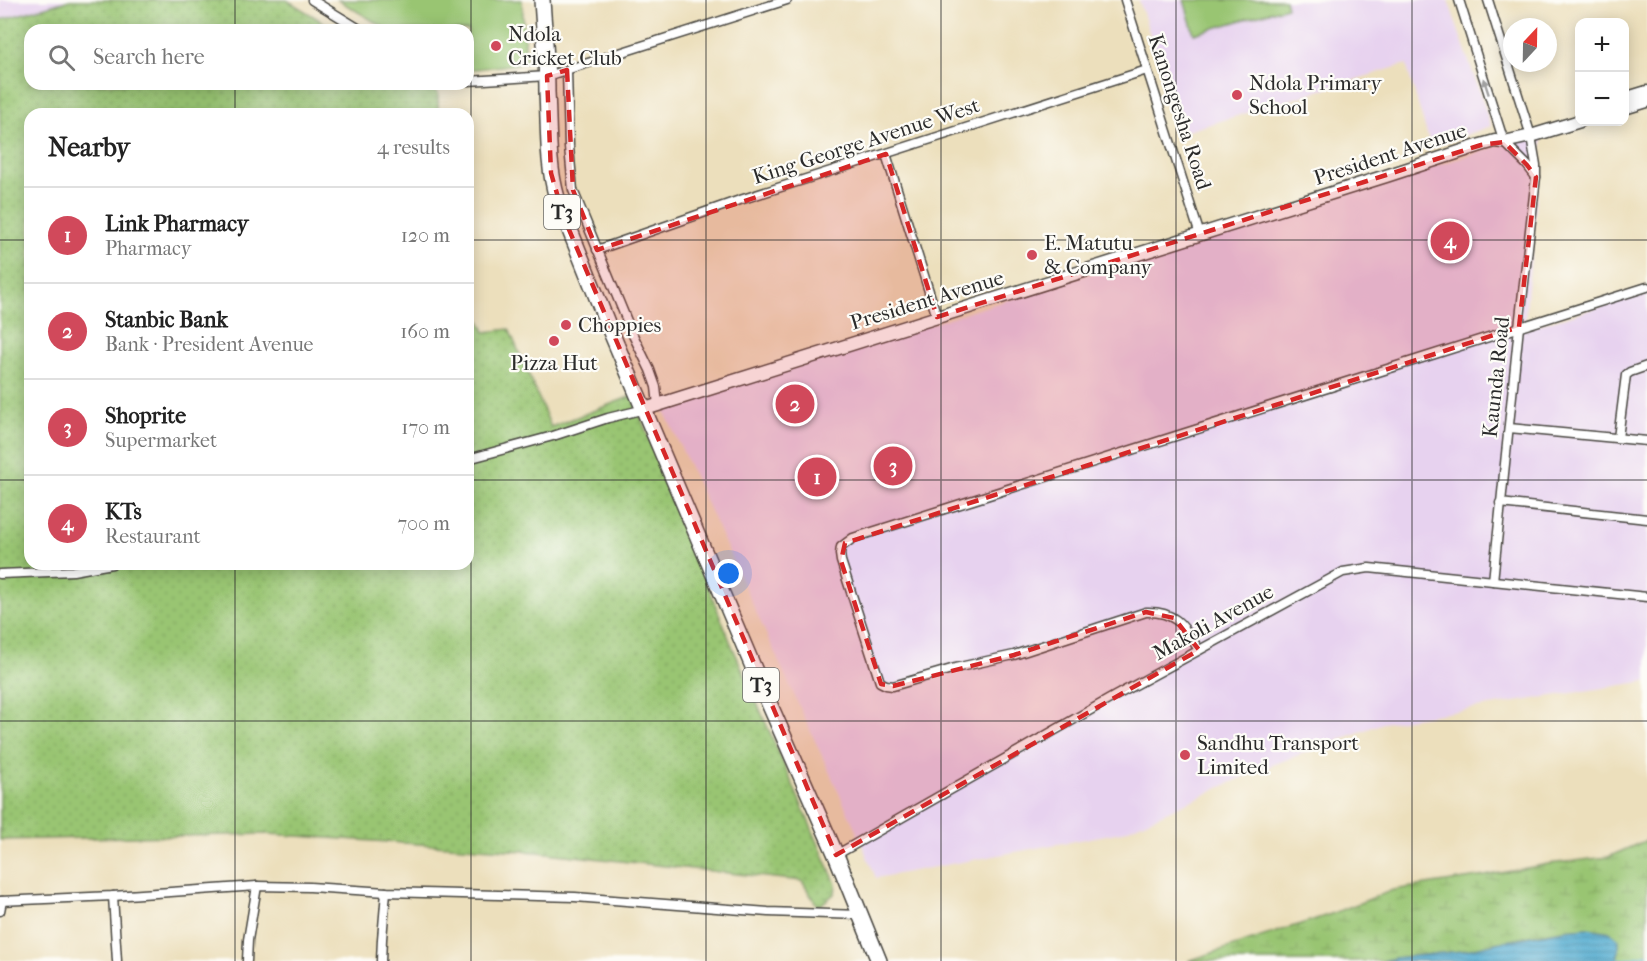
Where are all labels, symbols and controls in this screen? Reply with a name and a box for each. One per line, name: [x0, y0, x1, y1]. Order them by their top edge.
north arrow: [1503, 18, 1557, 72]
map controls: [1575, 18, 1629, 126]
button: +: [1575, 18, 1629, 72]
place label: Ndola Cricket Club: [508, 22, 622, 70]
search box: [24, 24, 474, 90]
street label: Kanongesha Road: [1144, 31, 1217, 193]
marker: Ndola Cricket Club: [489, 39, 503, 53]
icon: search: [45, 41, 78, 74]
text: Search here: [93, 44, 205, 70]
place label: Ndola Primary School: [1249, 71, 1382, 119]
button: −: [1575, 72, 1629, 126]
one-way arrow: [1481, 77, 1490, 95]
marker: Ndola Primary School: [1230, 88, 1244, 102]
street label: King George Avenue West: [749, 93, 983, 189]
street label: President Avenue: [1311, 118, 1469, 190]
text: Nearby: [48, 132, 130, 163]
text: 4 results: [377, 136, 450, 159]
road number: T3: [544, 195, 580, 229]
text: Link Pharmacy: [105, 211, 248, 237]
pin: 4: [1430, 218, 1470, 264]
text: 1: [64, 224, 71, 247]
text: 120 m: [401, 224, 450, 247]
place label: E. Matutu & Company: [1044, 231, 1153, 279]
text: Pharmacy: [105, 237, 191, 260]
marker: E. Matutu & Company: [1025, 248, 1039, 262]
street label: President Avenue: [847, 265, 1007, 335]
text: Stanbic Bank: [105, 307, 228, 333]
place label: Choppies: [578, 313, 662, 337]
street label: Kaunda Road: [1478, 315, 1514, 439]
marker: Choppies: [559, 318, 573, 332]
text: 2: [62, 320, 73, 343]
text: 160 m: [400, 320, 450, 343]
text: Bank · President Avenue: [105, 333, 314, 356]
marker: Pizza Hut: [547, 334, 561, 348]
place label: Pizza Hut: [510, 351, 598, 375]
pin: 2: [776, 382, 814, 426]
text: Shoprite: [105, 403, 186, 429]
text: 3: [63, 416, 72, 439]
text: 170 m: [401, 416, 450, 439]
text: Supermarket: [105, 429, 217, 452]
pin: 3: [874, 444, 912, 488]
pin: 1: [798, 454, 836, 500]
text: KTs: [105, 499, 142, 525]
text: 4: [62, 512, 73, 535]
text: 700 m: [397, 512, 450, 535]
text: Restaurant: [105, 525, 201, 548]
your location: [714, 559, 743, 588]
street label: Makoli Avenue: [1149, 579, 1277, 665]
road number: T3: [743, 668, 779, 702]
place label: Sandhu Transport Limited: [1197, 731, 1359, 779]
marker: Sandhu Transport Limited: [1178, 748, 1192, 762]

